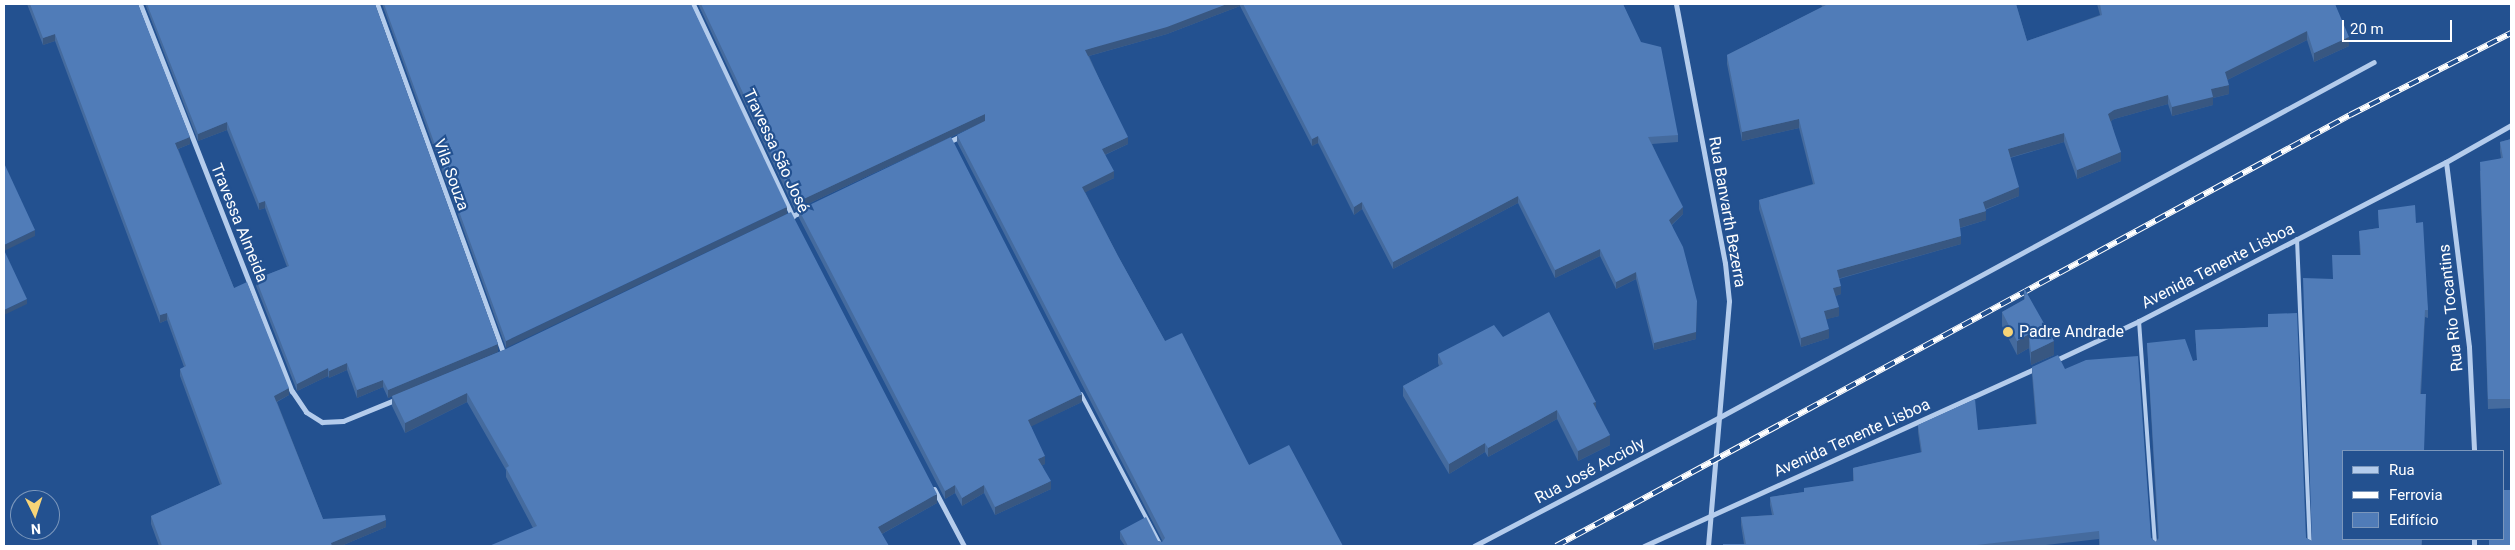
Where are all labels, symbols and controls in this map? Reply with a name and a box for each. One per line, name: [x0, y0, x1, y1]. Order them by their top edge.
scale bar: [2345, 10, 2455, 42]
text: 20 m: [2350, 20, 2384, 38]
street label: Travessa São José: [739, 86, 813, 216]
street label: Rua Banvarth Bezerra: [1704, 135, 1750, 289]
street label: Vila Souza: [429, 137, 473, 213]
street label: Travessa Almeida: [206, 161, 272, 285]
street label: Avenida Tenente Lisboa: [2138, 219, 2298, 313]
street label: Rua Rio Tocantins: [2435, 243, 2467, 373]
place label: Padre Andrade: [2019, 322, 2124, 342]
marker: Padre Andrade: [2001, 325, 2015, 339]
street label: Avenida Tenente Lisboa: [1771, 395, 1933, 481]
street label: Rua José Accioly: [1532, 434, 1648, 508]
legend: [2342, 450, 2505, 540]
text: Rua: [2389, 461, 2415, 479]
text: Ferrovia: [2389, 486, 2443, 504]
north arrow: [10, 490, 60, 540]
text: Edifício: [2389, 511, 2438, 529]
text: N: [30, 521, 41, 537]

